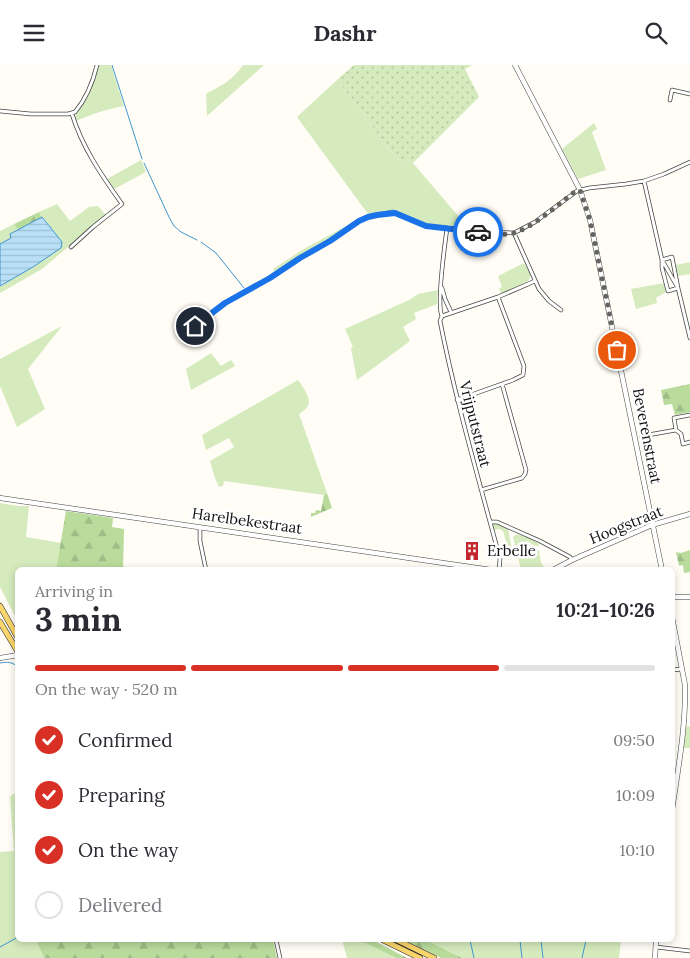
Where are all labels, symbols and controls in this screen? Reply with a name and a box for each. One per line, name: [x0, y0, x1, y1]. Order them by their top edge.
icon: menu: [20, 19, 48, 47]
text: Dashr: [314, 19, 377, 47]
icon: search: [642, 19, 670, 47]
courier: [453, 207, 503, 257]
icon: car: [464, 218, 492, 246]
pin: [174, 305, 216, 347]
icon: home: [181, 312, 209, 340]
pin: [596, 329, 638, 371]
icon: bag: [603, 336, 631, 364]
street label: Vrijputstraat: [455, 378, 495, 469]
street label: Beverenstraat: [629, 386, 666, 485]
street label: Hoogstraat: [586, 501, 665, 548]
street label: Harelbekestraat: [191, 503, 304, 538]
building icon: Erbelle: [461, 540, 483, 562]
place label: Erbelle: [487, 541, 536, 560]
text: Arriving in: [35, 581, 113, 601]
text: 10:21–10:26: [556, 598, 655, 622]
text: 3 min: [35, 599, 122, 640]
text: On the way · 520 m: [35, 679, 178, 699]
icon: check: [35, 726, 63, 754]
text: Confirmed: [78, 728, 173, 752]
text: 09:50: [613, 730, 655, 750]
icon: check: [35, 781, 63, 809]
text: Preparing: [78, 783, 165, 807]
text: 10:09: [616, 785, 655, 805]
icon: check: [35, 836, 63, 864]
text: On the way: [78, 838, 178, 862]
text: 10:10: [619, 840, 655, 860]
text: Delivered: [78, 893, 162, 917]

